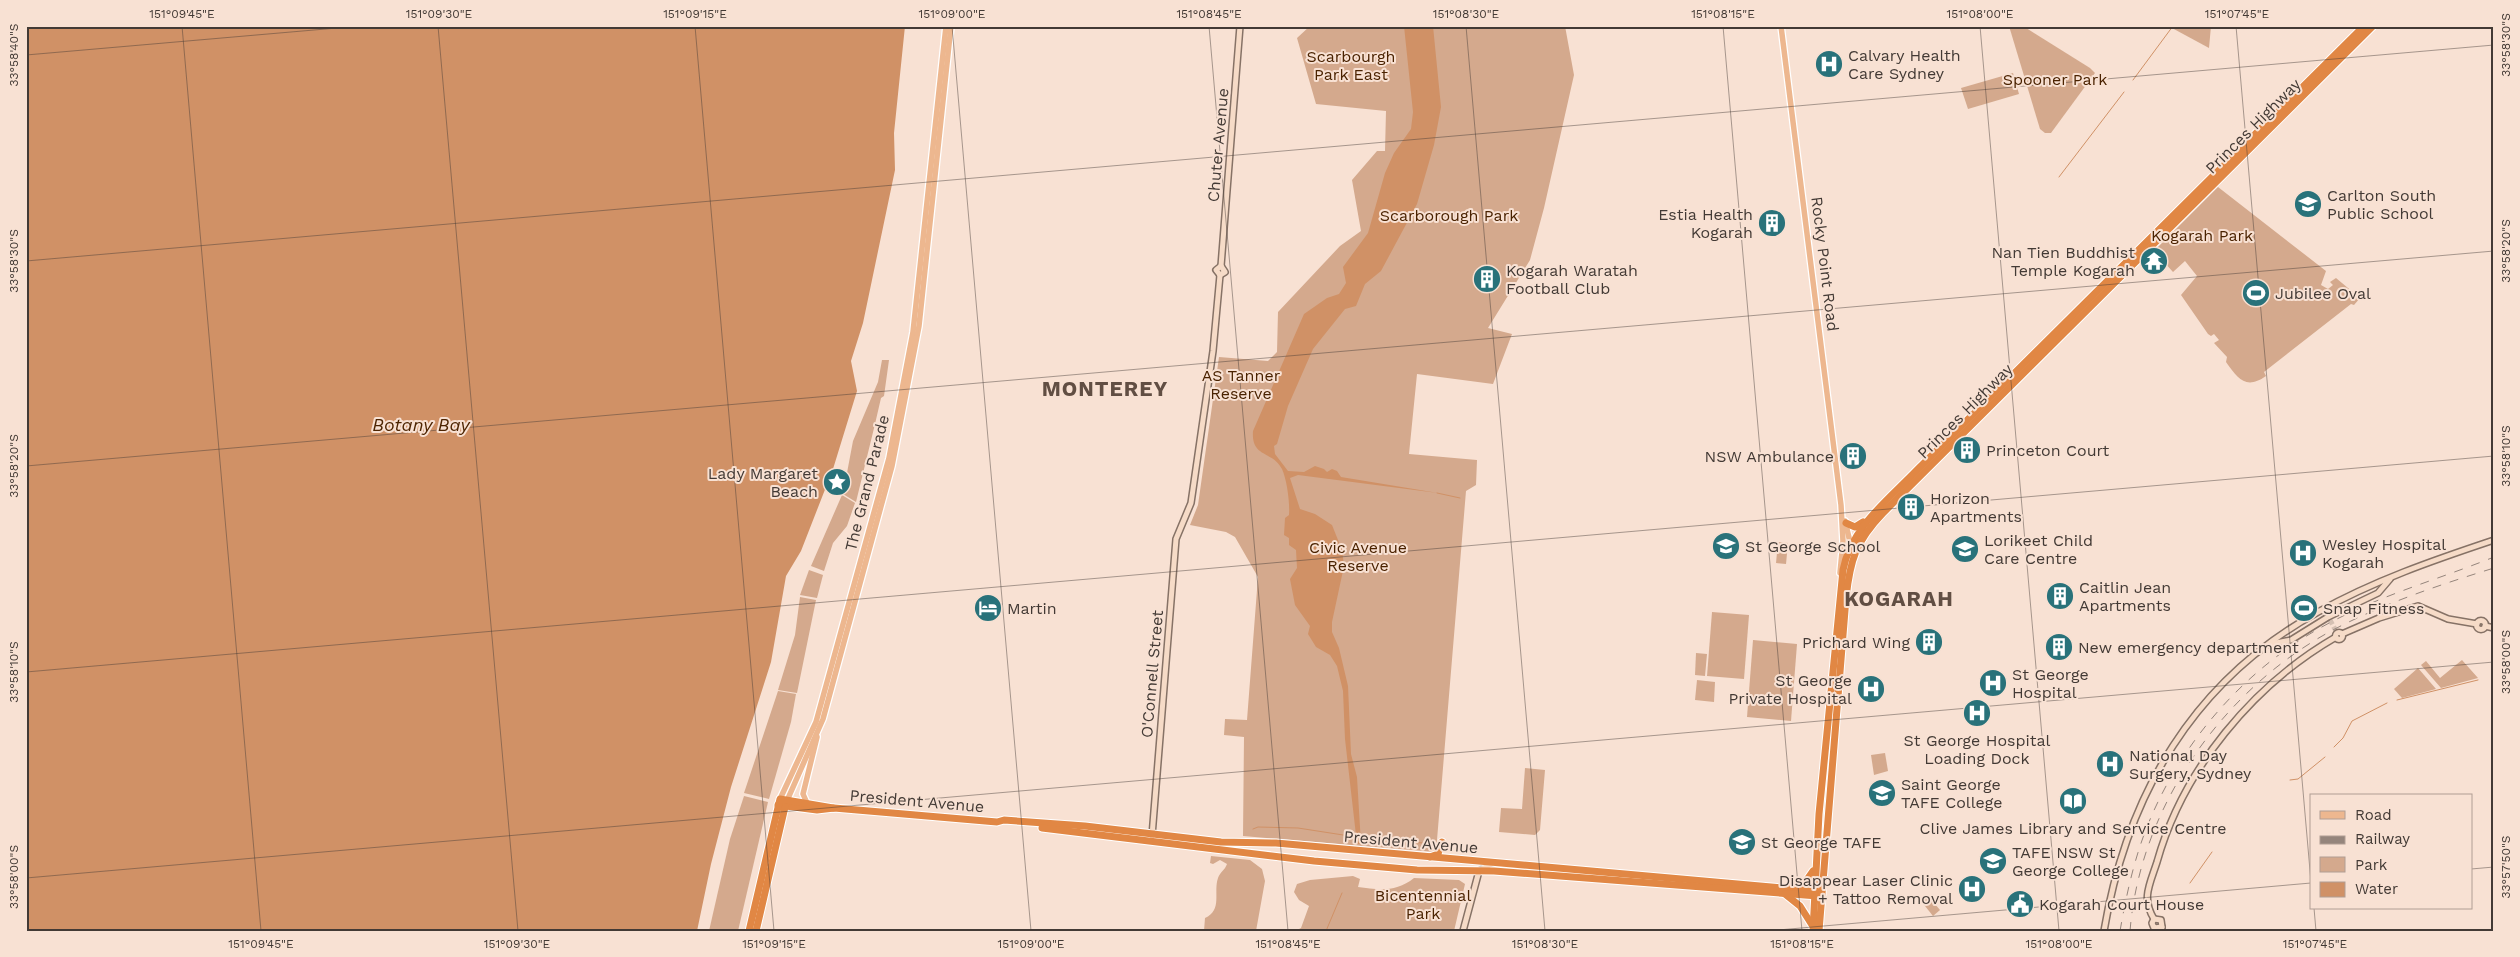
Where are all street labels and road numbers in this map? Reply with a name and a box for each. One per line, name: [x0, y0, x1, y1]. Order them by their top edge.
street label: Princes Highway: [2201, 74, 2305, 178]
street label: Chuter Avenue: [1204, 87, 1232, 203]
street label: Rocky Point Road: [1807, 195, 1843, 333]
street label: Princes Highway: [1913, 359, 2017, 463]
street label: The Grand Parade: [841, 413, 893, 553]
street label: O'Connell Street: [1137, 609, 1167, 739]
street label: President Avenue: [849, 786, 985, 816]
street label: President Avenue: [1343, 827, 1479, 857]

